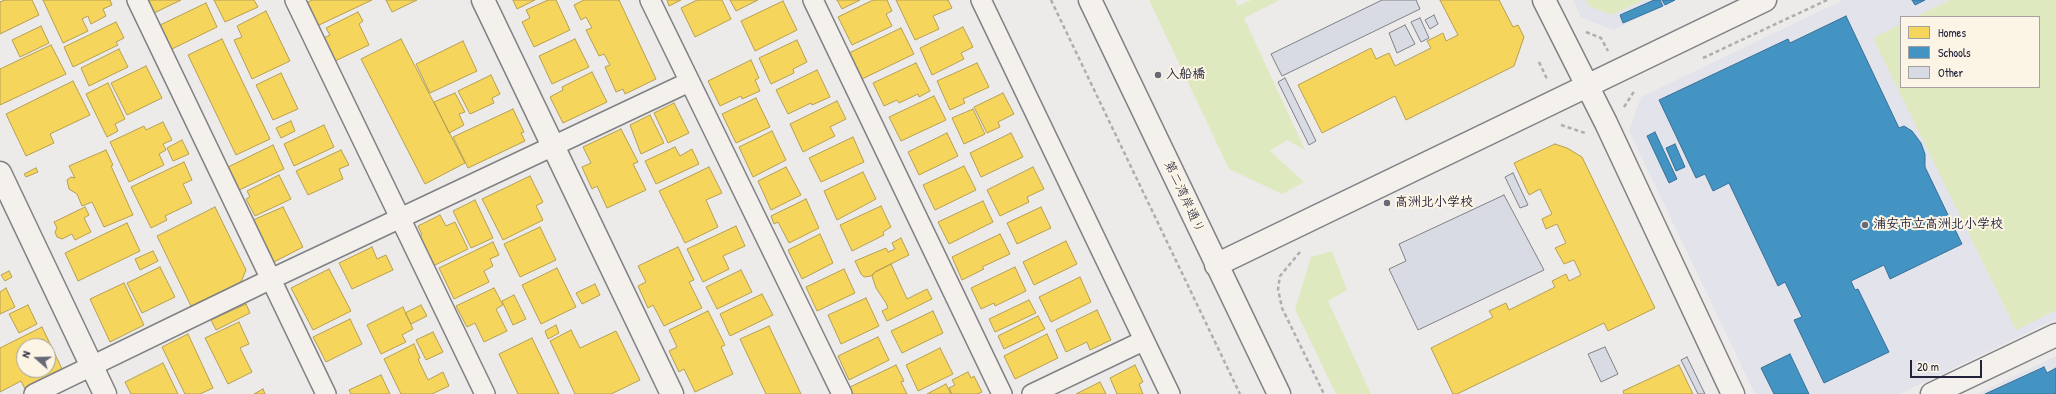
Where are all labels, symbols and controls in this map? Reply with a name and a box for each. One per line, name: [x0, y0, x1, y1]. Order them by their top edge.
legend: [1900, 16, 2040, 88]
text: Homes: [1938, 24, 1966, 41]
text: Schools: [1938, 44, 1971, 61]
text: Other: [1938, 64, 1963, 81]
place label: 入船橋: [1166, 67, 1205, 83]
marker: 入船橋: [1153, 70, 1163, 80]
street label: 第二湾岸通り: [1160, 158, 1208, 236]
place label: 高洲北小学校: [1395, 195, 1473, 211]
marker: 高洲北小学校: [1382, 198, 1392, 208]
place label: 浦安市立高洲北小学校: [1873, 217, 2003, 233]
marker: 浦安市立高洲北小学校: [1860, 220, 1870, 230]
north arrow: [16, 338, 56, 378]
text: N: [18, 349, 33, 359]
scale bar: [1912, 352, 1984, 378]
text: 20 m: [1917, 358, 1939, 375]

